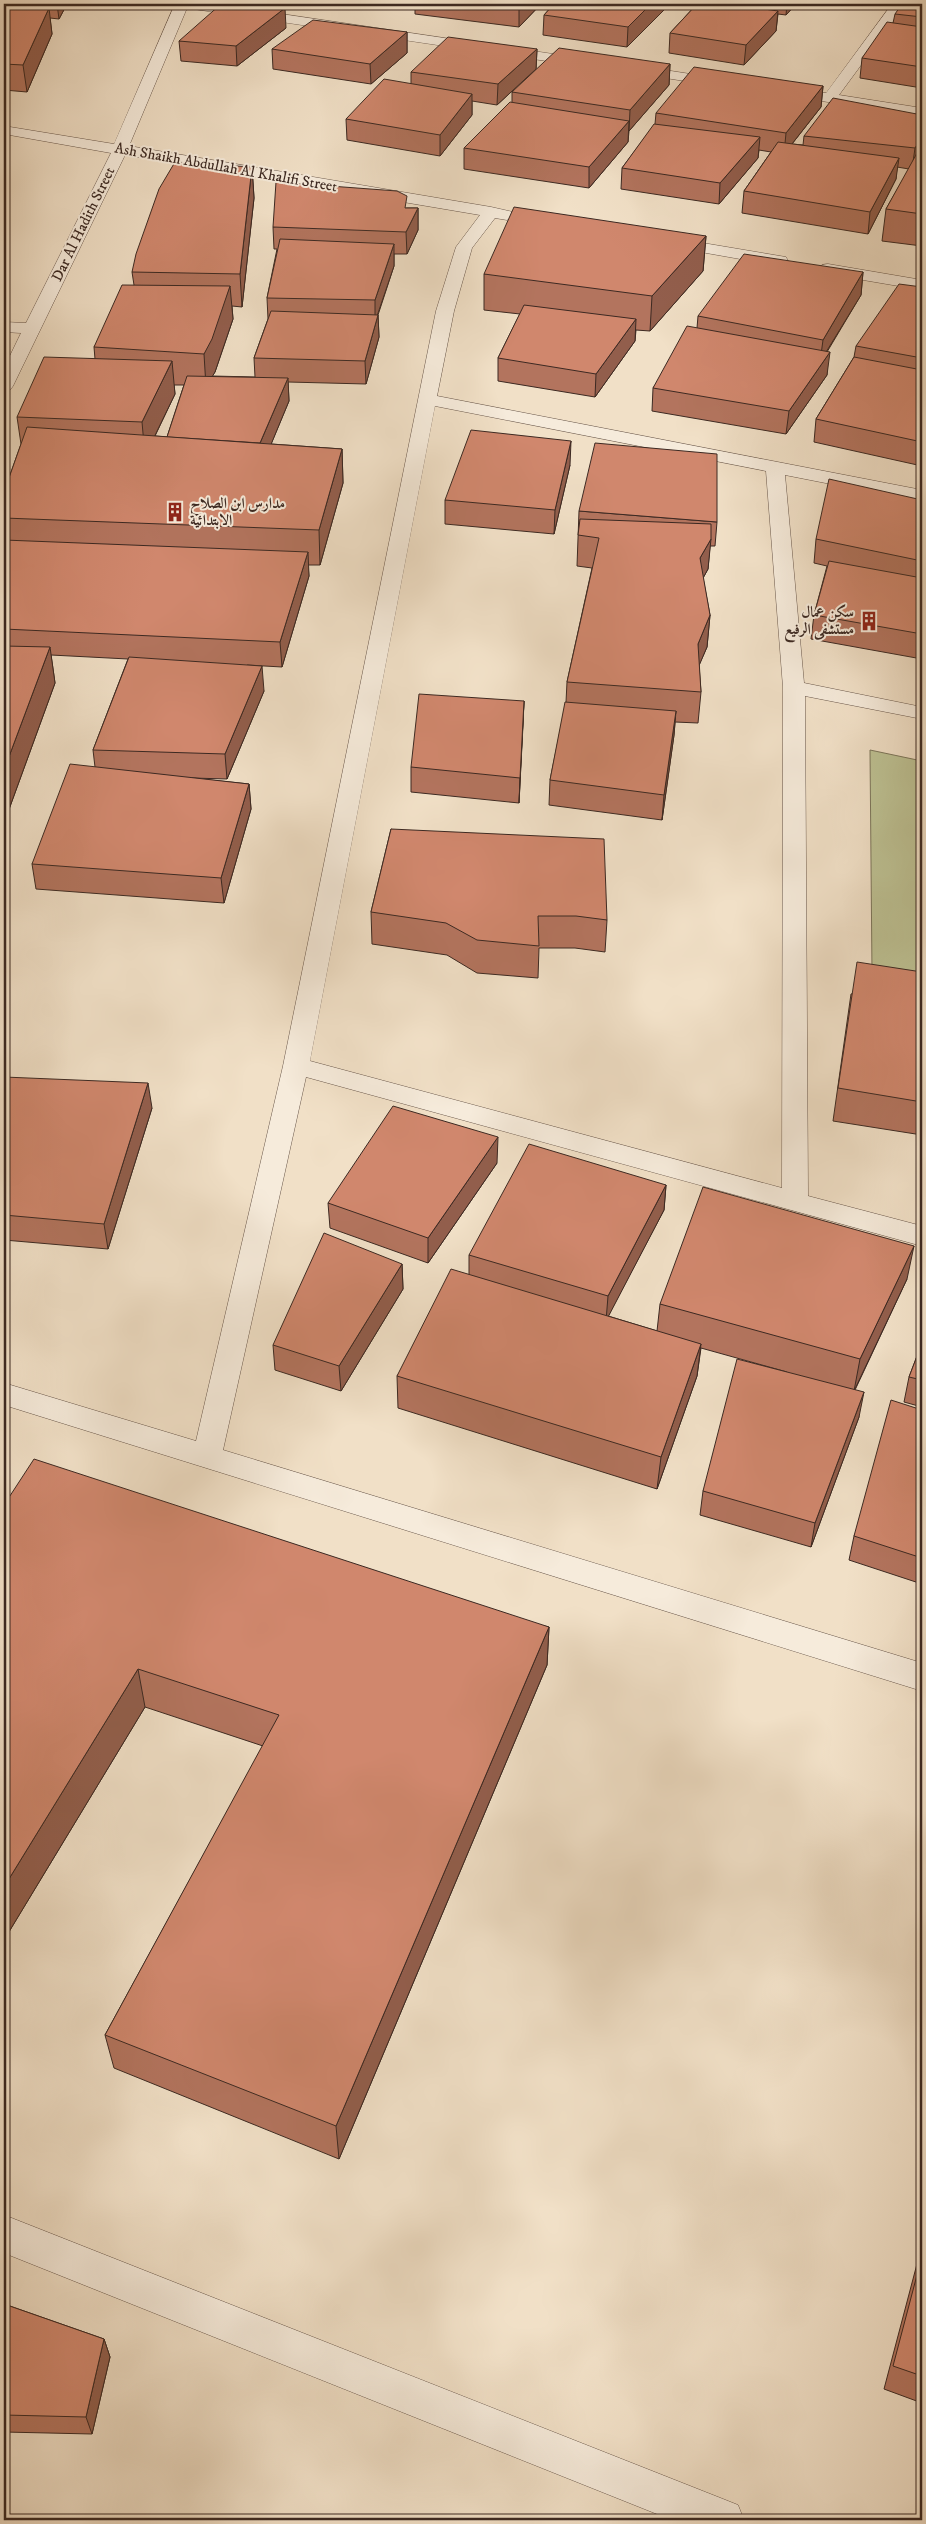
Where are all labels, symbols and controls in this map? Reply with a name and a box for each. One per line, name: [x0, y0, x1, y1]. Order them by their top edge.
street label: Ash Shaikh Abdullah Al Khalifi Street: [113, 139, 339, 196]
street label: Dar Al Hadith Street: [47, 164, 120, 285]
place label: مدارس ابن الصلاح الابتدائية: [190, 494, 285, 530]
building icon: مدارس ابن الصلاح الابتدائية: [164, 501, 186, 523]
place label: سكن عمال مستشفى الرفيع: [784, 603, 854, 643]
building icon: سكن عمال مستشفى الرفيع: [858, 610, 880, 632]

